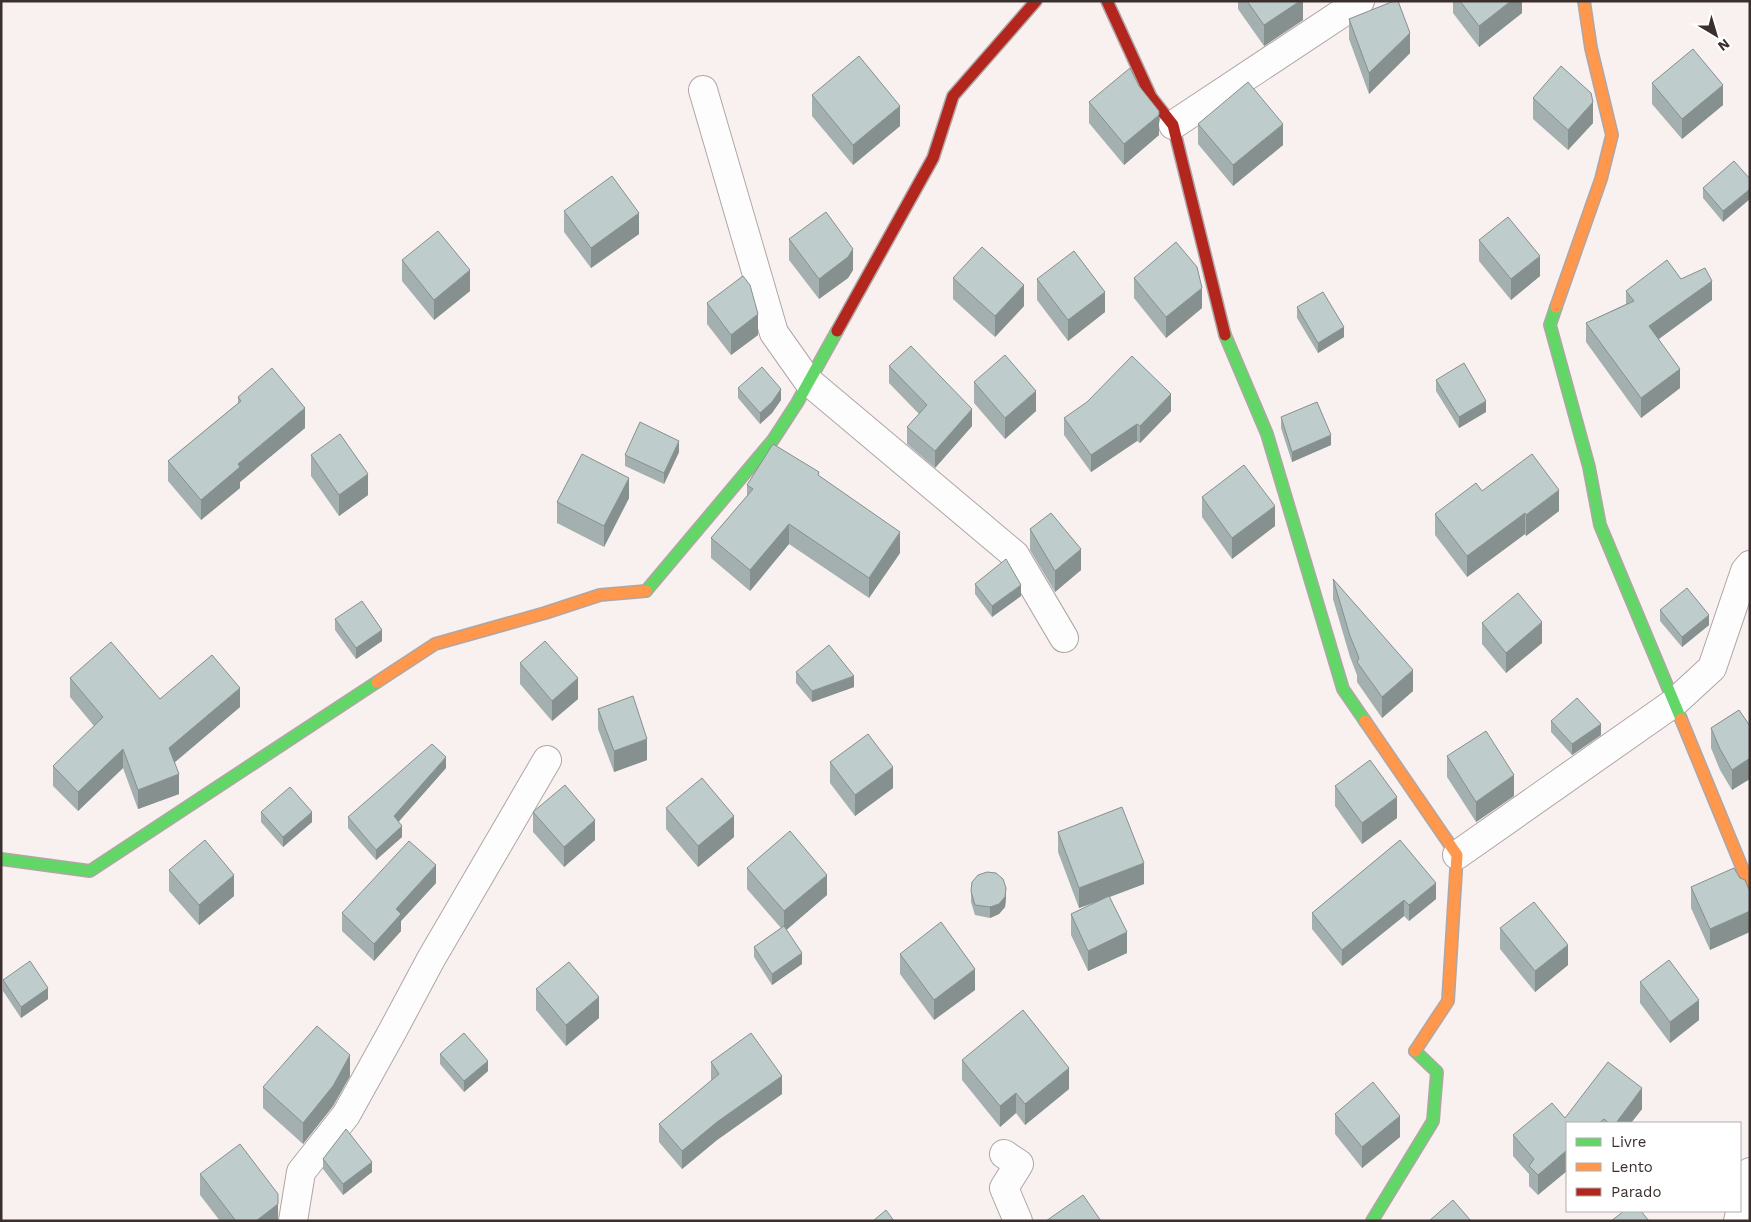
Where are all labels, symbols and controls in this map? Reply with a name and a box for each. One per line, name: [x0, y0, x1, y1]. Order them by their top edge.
north arrow: [1691, 10, 1741, 60]
text: N: [1715, 36, 1733, 55]
legend: [1566, 1122, 1741, 1212]
text: Livre: [1611, 1133, 1646, 1151]
text: Lento: [1611, 1158, 1653, 1176]
text: Parado: [1611, 1183, 1661, 1201]

